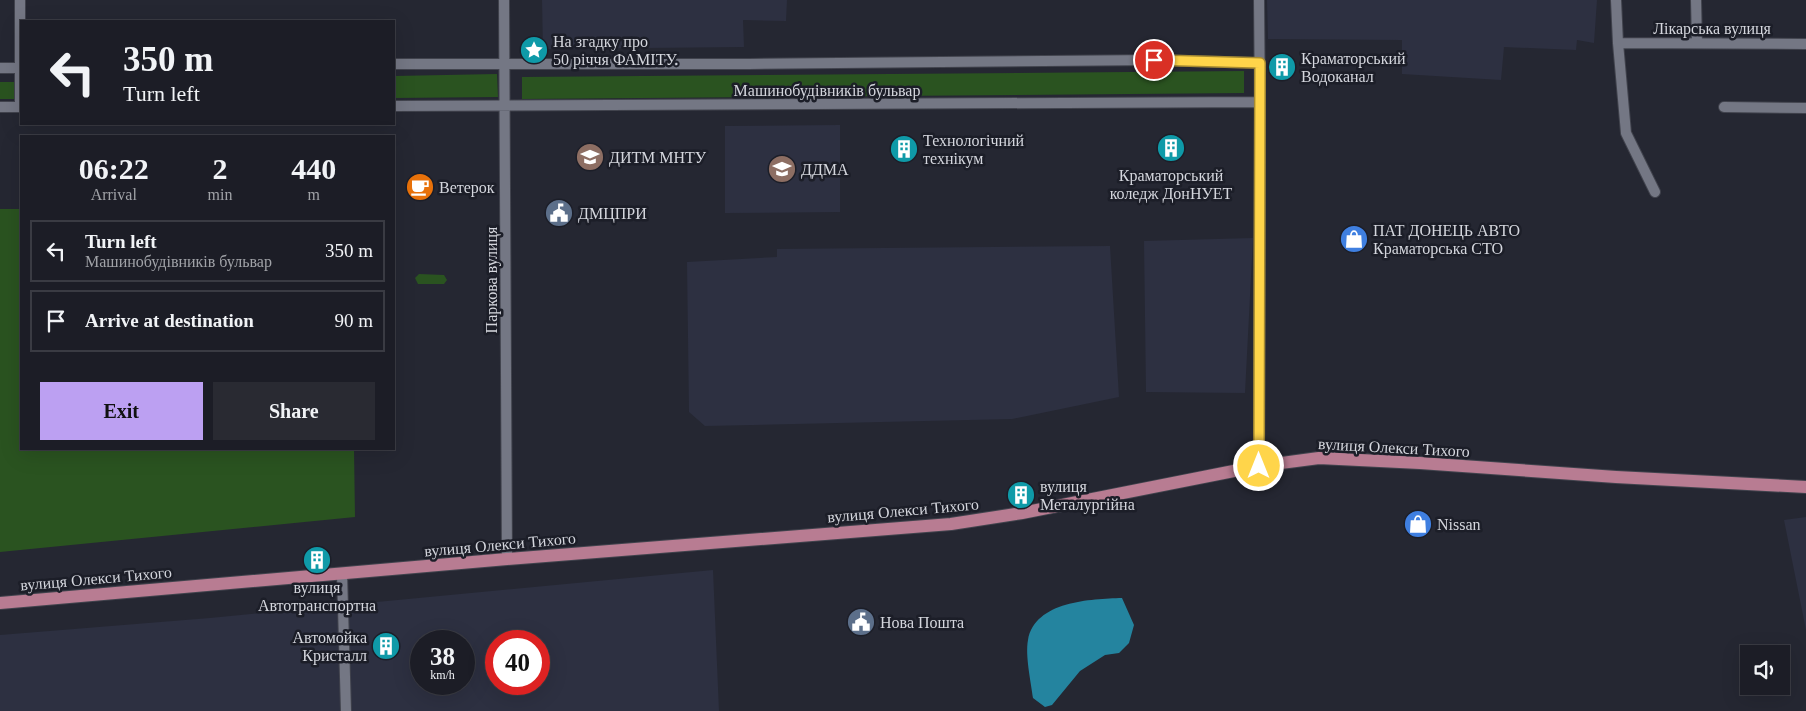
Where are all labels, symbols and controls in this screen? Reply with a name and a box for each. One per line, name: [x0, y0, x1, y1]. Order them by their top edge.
street label: Лікарська вулиця: [1653, 20, 1772, 38]
place label: На згадку про 50 річчя ФАМІТУ.: [553, 33, 678, 69]
place icon: На згадку про 50 річчя ФАМІТУ.: [519, 35, 549, 65]
pin: [1133, 39, 1175, 81]
icon: left: [40, 40, 105, 105]
text: 350 m: [123, 40, 213, 79]
icon: arrive: [1140, 46, 1168, 74]
place label: Краматорський Водоканал: [1301, 50, 1406, 86]
building icon: Краматорський Водоканал: [1267, 52, 1297, 82]
text: Turn left: [123, 81, 200, 106]
street label: Машинобудівників бульвар: [734, 82, 920, 100]
place label: Технологічний технікум: [923, 132, 1025, 168]
building icon: Краматорський коледж ДонНУЕТ: [1156, 133, 1186, 163]
building icon: Технологічний технікум: [889, 134, 919, 164]
school or university icon: ДИТМ МНТУ: [575, 142, 605, 172]
place label: ДИТМ МНТУ: [609, 149, 707, 167]
text: 06:22: [79, 152, 149, 185]
text: 2: [212, 152, 227, 185]
text: 440: [291, 152, 336, 185]
school or university icon: ДДМА: [767, 154, 797, 184]
place label: ДДМА: [801, 161, 849, 179]
place label: Краматорський коледж ДонНУЕТ: [1110, 167, 1233, 203]
cafe icon: Ветерок: [405, 172, 435, 202]
place label: Ветерок: [439, 179, 495, 197]
text: Arrival: [91, 186, 137, 203]
text: min: [208, 186, 232, 203]
text: m: [307, 186, 320, 203]
public building icon: ДМЦПРИ: [544, 198, 574, 228]
place label: ДМЦПРИ: [578, 205, 647, 223]
place label: ПАТ ДОНЕЦЬ АВТО Краматорська СТО: [1373, 222, 1520, 258]
shop icon: ПАТ ДОНЕЦЬ АВТО Краматорська СТО: [1339, 224, 1369, 254]
street label: Паркова вулиця: [483, 226, 501, 333]
text: Turn left: [85, 231, 157, 252]
icon: left: [42, 237, 70, 265]
text: 350 m: [325, 240, 373, 261]
text: Машинобудівників бульвар: [85, 253, 272, 270]
icon: arrive: [42, 307, 70, 335]
text: Arrive at destination: [85, 310, 254, 331]
text: 90 m: [334, 310, 373, 331]
button: Exit: [40, 382, 203, 440]
button: Share: [213, 382, 375, 440]
street label: вулиця Олекси Тихого: [1318, 435, 1470, 461]
position arrow: [1232, 439, 1284, 491]
place label: вулиця Металургійна: [1040, 478, 1135, 514]
building icon: вулиця Металургійна: [1006, 480, 1036, 510]
street label: вулиця Олекси Тихого: [827, 495, 980, 527]
shop icon: Nissan: [1403, 509, 1433, 539]
place label: Nissan: [1437, 516, 1481, 533]
street label: вулиця Олекси Тихого: [424, 529, 577, 561]
building icon: вулиця Автотранспортна: [302, 545, 332, 575]
street label: вулиця Олекси Тихого: [20, 563, 173, 595]
place label: вулиця Автотранспортна: [258, 579, 376, 615]
public building icon: Нова Пошта: [846, 607, 876, 637]
place label: Нова Пошта: [880, 614, 964, 631]
place label: Автомойка Кристалл: [292, 629, 367, 665]
speed limit sign: 40: [485, 630, 550, 695]
building icon: Автомойка Кристалл: [371, 631, 401, 661]
text: 38: [430, 643, 455, 670]
map controls: [1740, 645, 1790, 695]
button: sound: [1740, 645, 1790, 695]
text: km/h: [430, 668, 455, 682]

